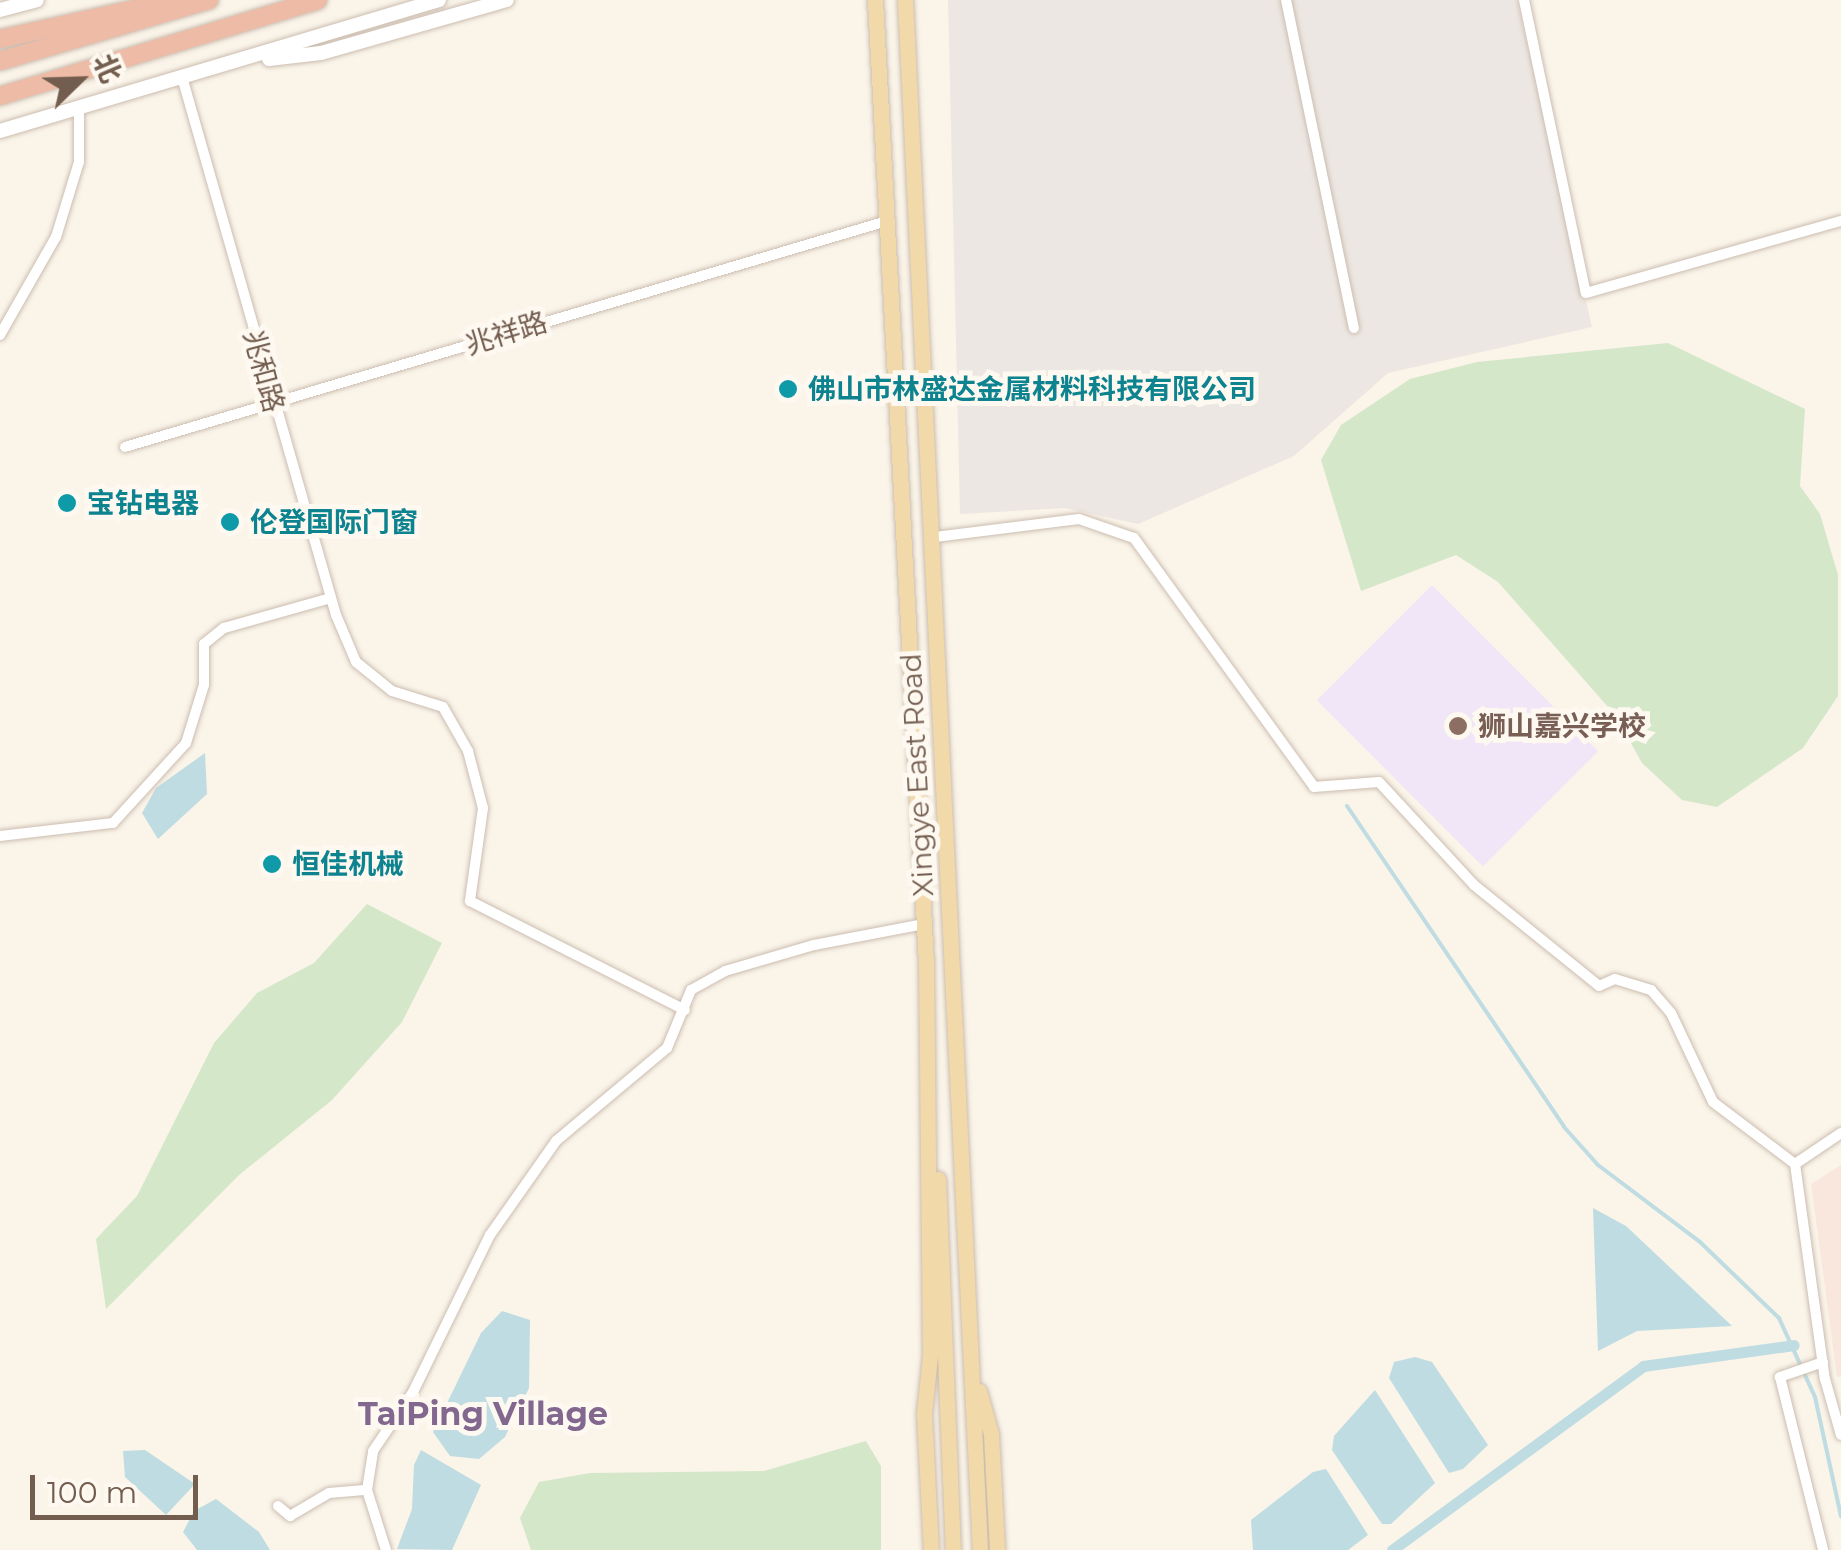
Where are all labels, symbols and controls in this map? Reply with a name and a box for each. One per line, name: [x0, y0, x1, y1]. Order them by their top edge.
north arrow: [30, 30, 130, 130]
text: 北: [86, 49, 129, 88]
street label: 兆祥路: [461, 305, 551, 361]
street label: 兆和路: [237, 326, 291, 416]
place label: 佛山市林盛达金属材料科技有限公司: [808, 372, 1256, 406]
marker: 佛山市林盛达金属材料科技有限公司: [777, 378, 799, 400]
place label: 宝钻电器: [87, 486, 199, 520]
marker: 宝钻电器: [56, 492, 78, 514]
place label: 伦登国际门窗: [250, 505, 418, 539]
marker: 伦登国际门窗: [219, 511, 241, 533]
street label: Xingye East Road: [894, 653, 940, 897]
place label: 狮山嘉兴学校: [1478, 709, 1646, 743]
marker: 狮山嘉兴学校: [1447, 715, 1469, 737]
place label: 恒佳机械: [292, 847, 404, 881]
marker: 恒佳机械: [261, 853, 283, 875]
district label: TaiPing Village: [358, 1395, 608, 1433]
scale bar: [35, 1455, 202, 1517]
text: 100 m: [47, 1474, 137, 1511]

